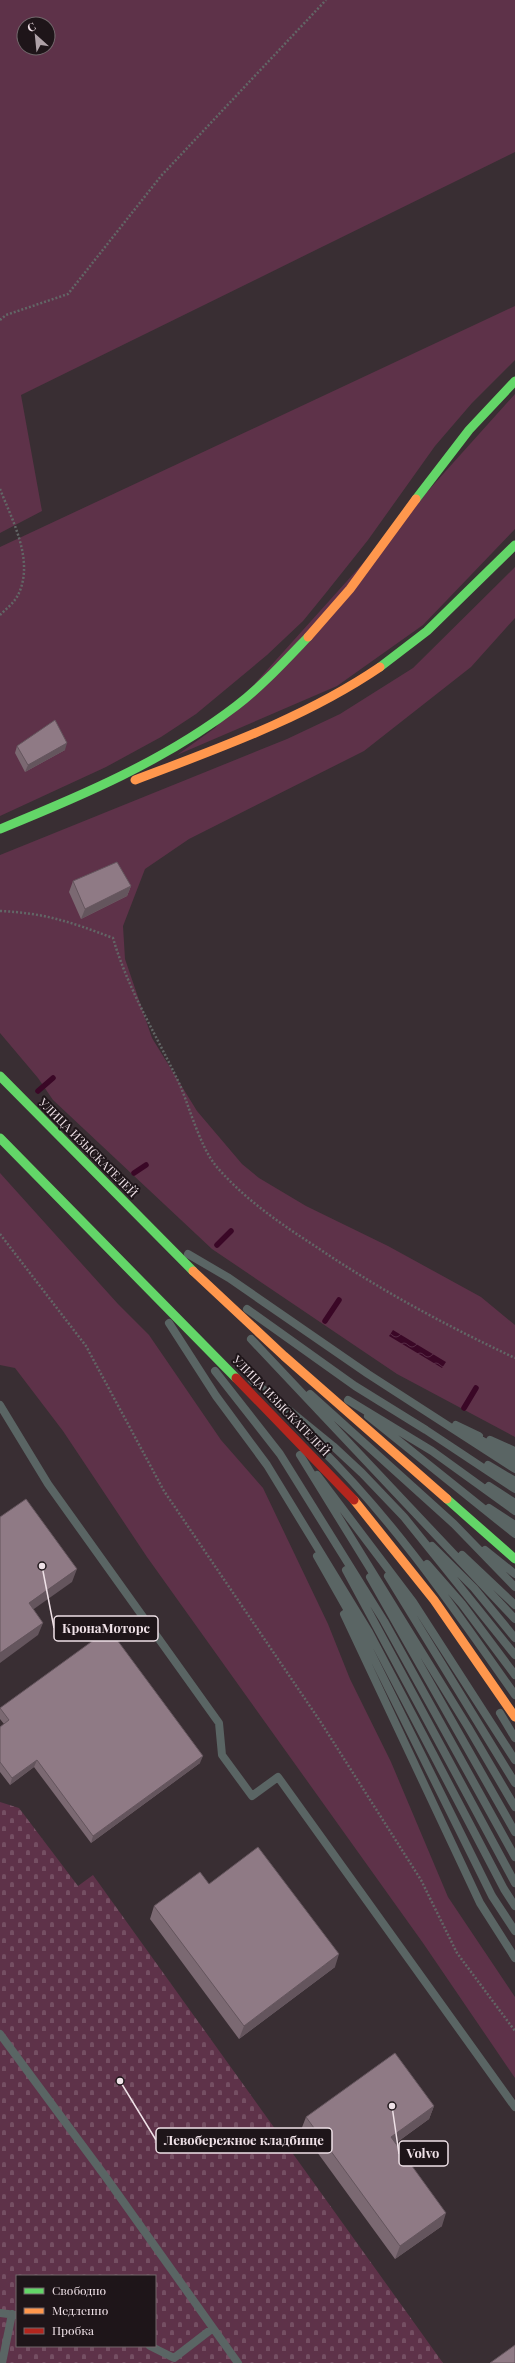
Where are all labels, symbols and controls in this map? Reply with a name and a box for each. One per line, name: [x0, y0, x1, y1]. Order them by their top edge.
north arrow: [16, 16, 56, 56]
text: С: [24, 18, 38, 35]
street label: УЛИЦА ИЗЫСКАТЕЛЕЙ: [35, 1094, 142, 1200]
street label: УЛИЦА ИЗЫСКАТЕЛЕЙ: [229, 1351, 334, 1459]
callout: КронаМоторс: [54, 1616, 158, 1641]
text: КронаМоторс: [62, 1619, 150, 1636]
callout: Левобережное кладбище: [156, 2128, 332, 2153]
text: Левобережное кладбище: [163, 2131, 324, 2148]
callout: Volvo: [399, 2141, 448, 2166]
text: Volvo: [406, 2144, 439, 2161]
legend: [16, 2275, 156, 2347]
text: Свободно: [52, 2282, 107, 2298]
text: Медленно: [52, 2302, 109, 2318]
text: Пробка: [52, 2322, 94, 2338]

